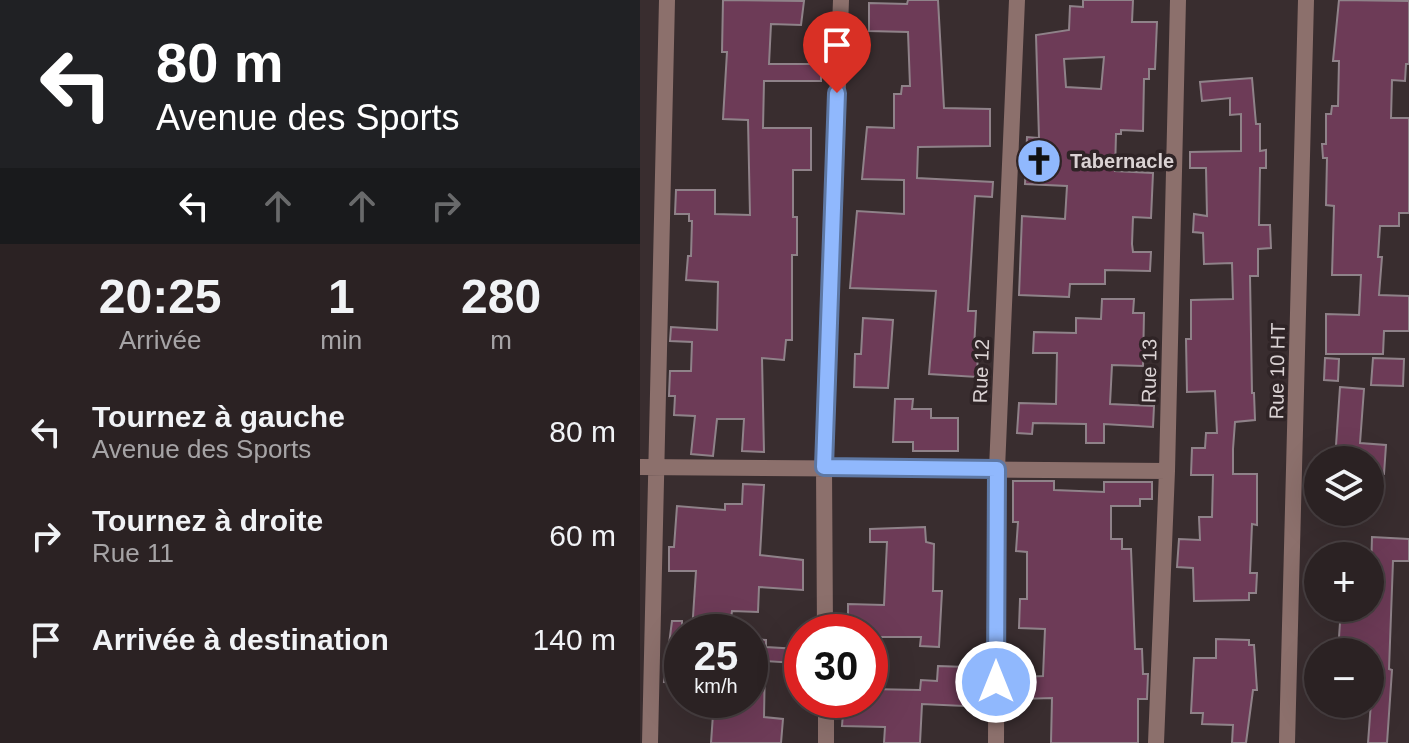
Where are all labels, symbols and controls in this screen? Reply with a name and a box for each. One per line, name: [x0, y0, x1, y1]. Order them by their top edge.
pin: [803, 11, 871, 93]
icon: arrive: [815, 23, 859, 67]
text: 80 m: [156, 31, 284, 94]
icon: left: [24, 32, 128, 136]
text: Avenue des Sports: [156, 97, 460, 138]
church icon: Tabernacle: [1015, 137, 1063, 185]
place label: Tabernacle: [1070, 150, 1174, 172]
icon: left: [172, 184, 216, 228]
icon: ahead: [256, 184, 300, 228]
icon: ahead: [340, 184, 384, 228]
icon: right: [424, 184, 468, 228]
text: 20:25: [99, 270, 222, 323]
text: 1: [328, 270, 355, 323]
text: 280: [461, 270, 541, 323]
street label: Rue 10 HT: [1265, 322, 1289, 420]
text: Arrivée: [119, 325, 201, 355]
text: min: [320, 325, 362, 355]
text: m: [490, 325, 512, 355]
street label: Rue 12: [969, 338, 993, 404]
street label: Rue 13: [1137, 339, 1161, 403]
text: Tournez à gauche: [92, 400, 345, 433]
icon: left: [24, 410, 68, 454]
text: 80 m: [549, 415, 616, 448]
text: Avenue des Sports: [92, 434, 311, 464]
map controls: [1304, 446, 1384, 718]
button: layers: [1304, 446, 1384, 526]
text: Tournez à droite: [92, 504, 323, 537]
icon: right: [24, 514, 68, 558]
text: 60 m: [549, 519, 616, 552]
text: Rue 11: [92, 538, 174, 568]
button: +: [1304, 542, 1384, 622]
speed limit sign: 30: [784, 614, 888, 718]
icon: arrive: [24, 618, 68, 662]
text: Arrivée à destination: [92, 623, 389, 656]
text: 140 m: [533, 623, 616, 656]
text: 25: [694, 634, 738, 678]
button: −: [1304, 638, 1384, 718]
position arrow: [954, 640, 1038, 724]
text: km/h: [694, 675, 738, 697]

